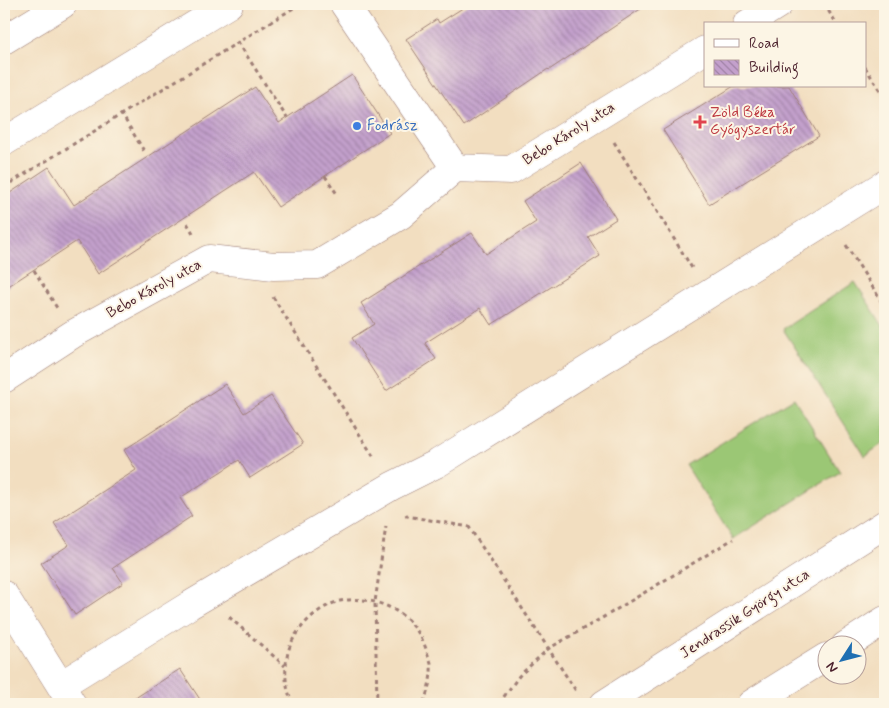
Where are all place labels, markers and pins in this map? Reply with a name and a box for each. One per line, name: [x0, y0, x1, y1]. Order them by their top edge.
place label: Zöld Béka Gyógyszertár: [710, 103, 796, 140]
place label: Fodrász: [367, 116, 418, 136]
marker: Zöld Béka Gyógyszertár: [694, 116, 706, 128]
marker: Fodrász: [351, 120, 363, 132]

